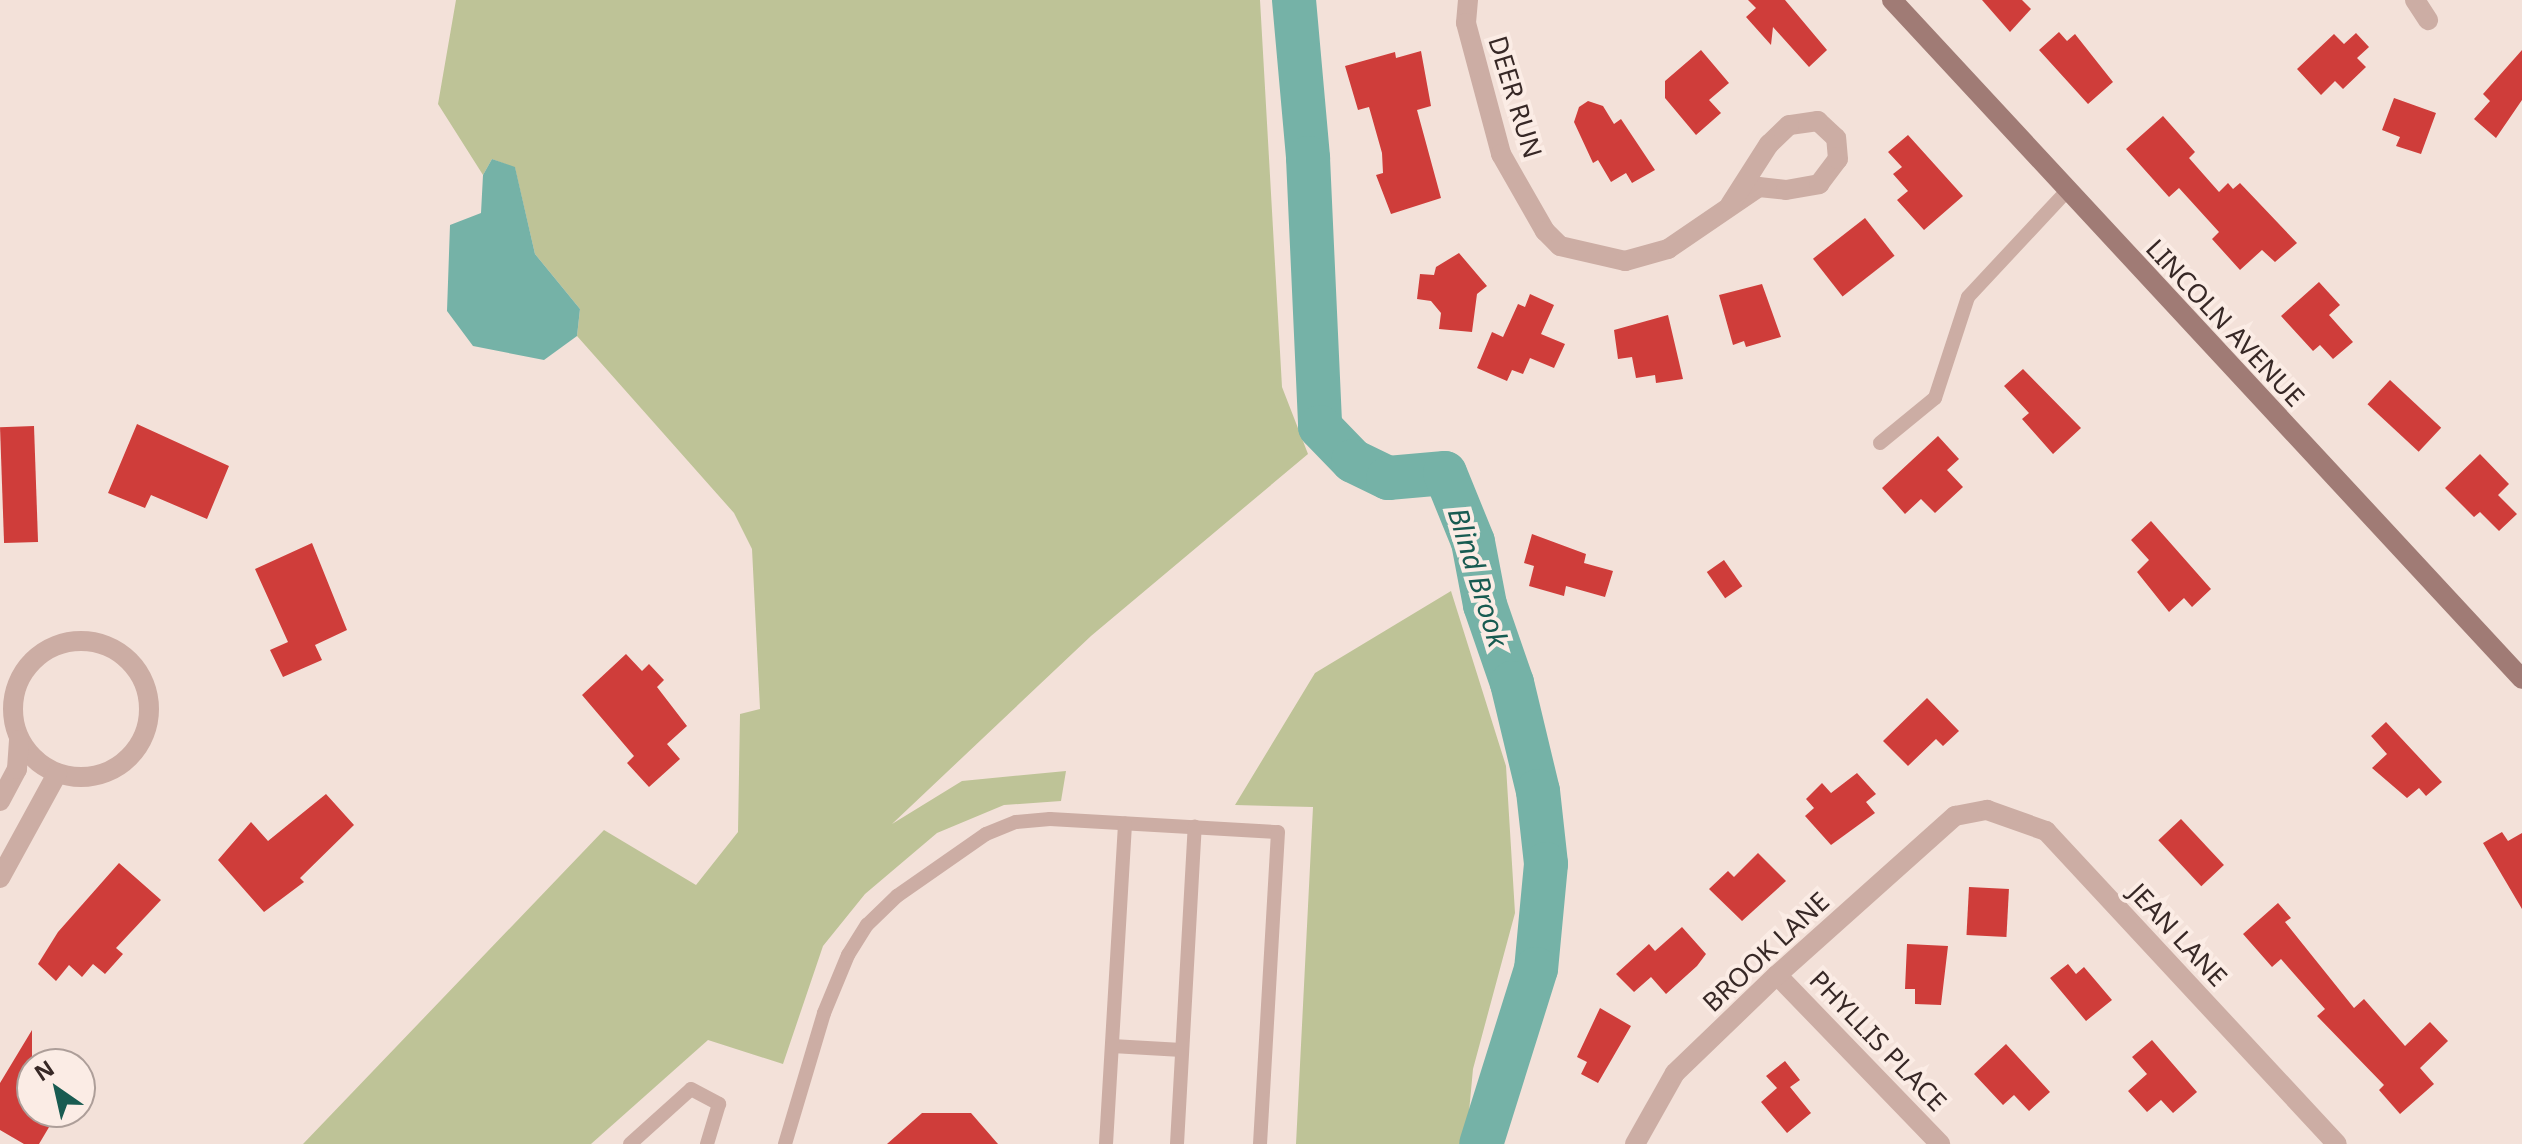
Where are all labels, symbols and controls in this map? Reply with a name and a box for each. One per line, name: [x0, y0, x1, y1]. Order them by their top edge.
street label: DEER RUN: [1482, 32, 1548, 162]
street label: LINCOLN AVENUE: [2139, 233, 2311, 413]
water label: Blind Brook: [1442, 503, 1516, 651]
street label: JEAN LANE: [2123, 877, 2233, 993]
street label: BROOK LANE: [1696, 886, 1836, 1018]
street label: PHYLLIS PLACE: [1803, 964, 1953, 1118]
north arrow: [16, 1048, 96, 1128]
text: N: [28, 1052, 59, 1087]

